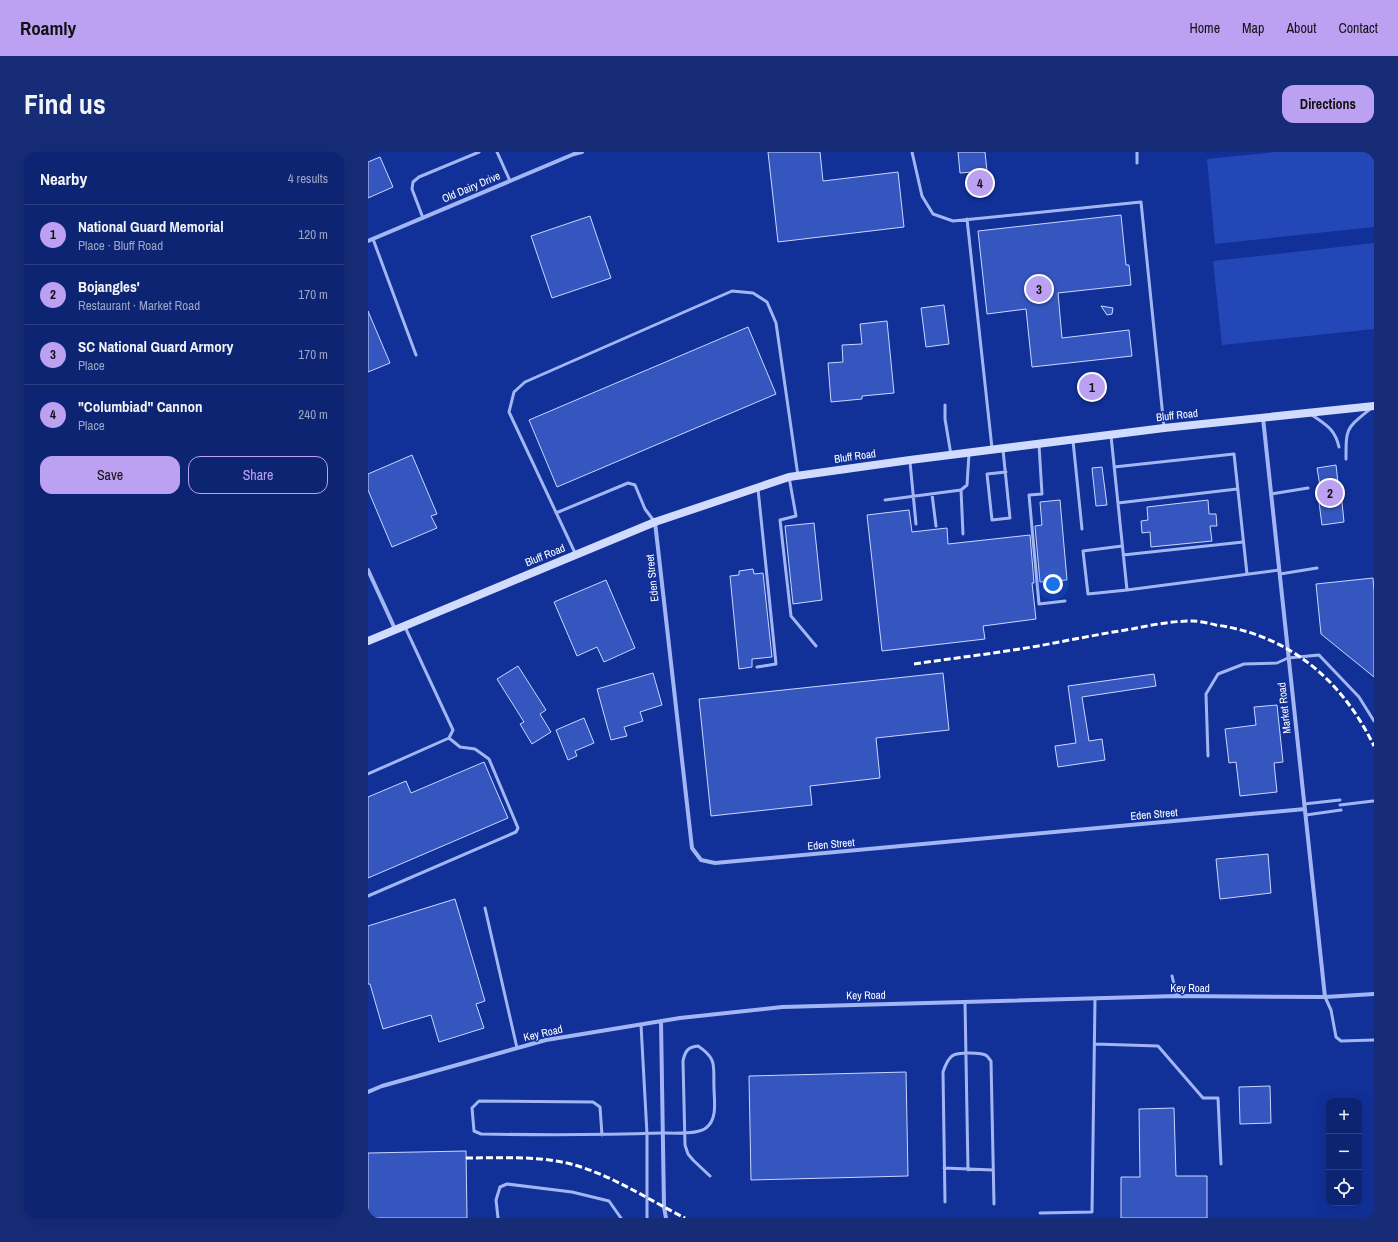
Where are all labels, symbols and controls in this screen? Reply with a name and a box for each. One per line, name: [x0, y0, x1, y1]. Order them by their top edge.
text: Roamly: [20, 15, 76, 41]
text: Home: [1189, 19, 1220, 37]
text: Map: [1242, 19, 1264, 37]
text: About: [1286, 19, 1316, 37]
text: Contact: [1338, 19, 1378, 37]
text: Find us: [24, 85, 106, 123]
button: Directions: [1282, 85, 1374, 123]
text: Nearby: [40, 167, 87, 190]
street label: Old Dairy Drive: [440, 168, 502, 206]
pin: 4: [967, 168, 993, 198]
text: 4 results: [288, 170, 328, 187]
text: National Guard Memorial: [78, 216, 224, 237]
text: 1: [50, 226, 56, 243]
text: 120 m: [298, 226, 328, 243]
text: Place · Bluff Road: [78, 237, 163, 254]
pin: 3: [1026, 274, 1052, 304]
text: Bojangles': [78, 276, 140, 297]
text: 2: [50, 286, 56, 303]
text: 170 m: [298, 286, 328, 303]
text: Restaurant · Market Road: [78, 297, 200, 314]
text: SC National Guard Armory: [78, 336, 233, 357]
text: 3: [50, 346, 56, 363]
text: 170 m: [298, 346, 328, 363]
text: Place: [78, 357, 105, 374]
pin: 1: [1079, 372, 1105, 402]
text: "Columbiad" Cannon: [78, 396, 202, 417]
text: 4: [50, 406, 56, 423]
text: 240 m: [298, 406, 328, 423]
street label: Bluff Road: [1155, 406, 1199, 424]
text: Place: [78, 417, 105, 434]
street label: Bluff Road: [833, 446, 877, 466]
button: Save: [40, 456, 180, 494]
button: Share: [188, 456, 328, 494]
pin: 2: [1317, 478, 1343, 508]
street label: Bluff Road: [523, 541, 567, 569]
street label: Eden Street: [642, 553, 661, 602]
your location: [1043, 574, 1063, 594]
street label: Market Road: [1274, 682, 1294, 734]
street label: Eden Street: [1130, 805, 1179, 823]
street label: Eden Street: [807, 835, 856, 853]
street label: Key Road: [1170, 981, 1210, 995]
street label: Key Road: [846, 988, 886, 1002]
street label: Key Road: [522, 1022, 564, 1044]
map controls: [1326, 1098, 1362, 1206]
button: +: [1326, 1098, 1362, 1134]
button: −: [1326, 1134, 1362, 1170]
button: locate: [1326, 1170, 1362, 1206]

